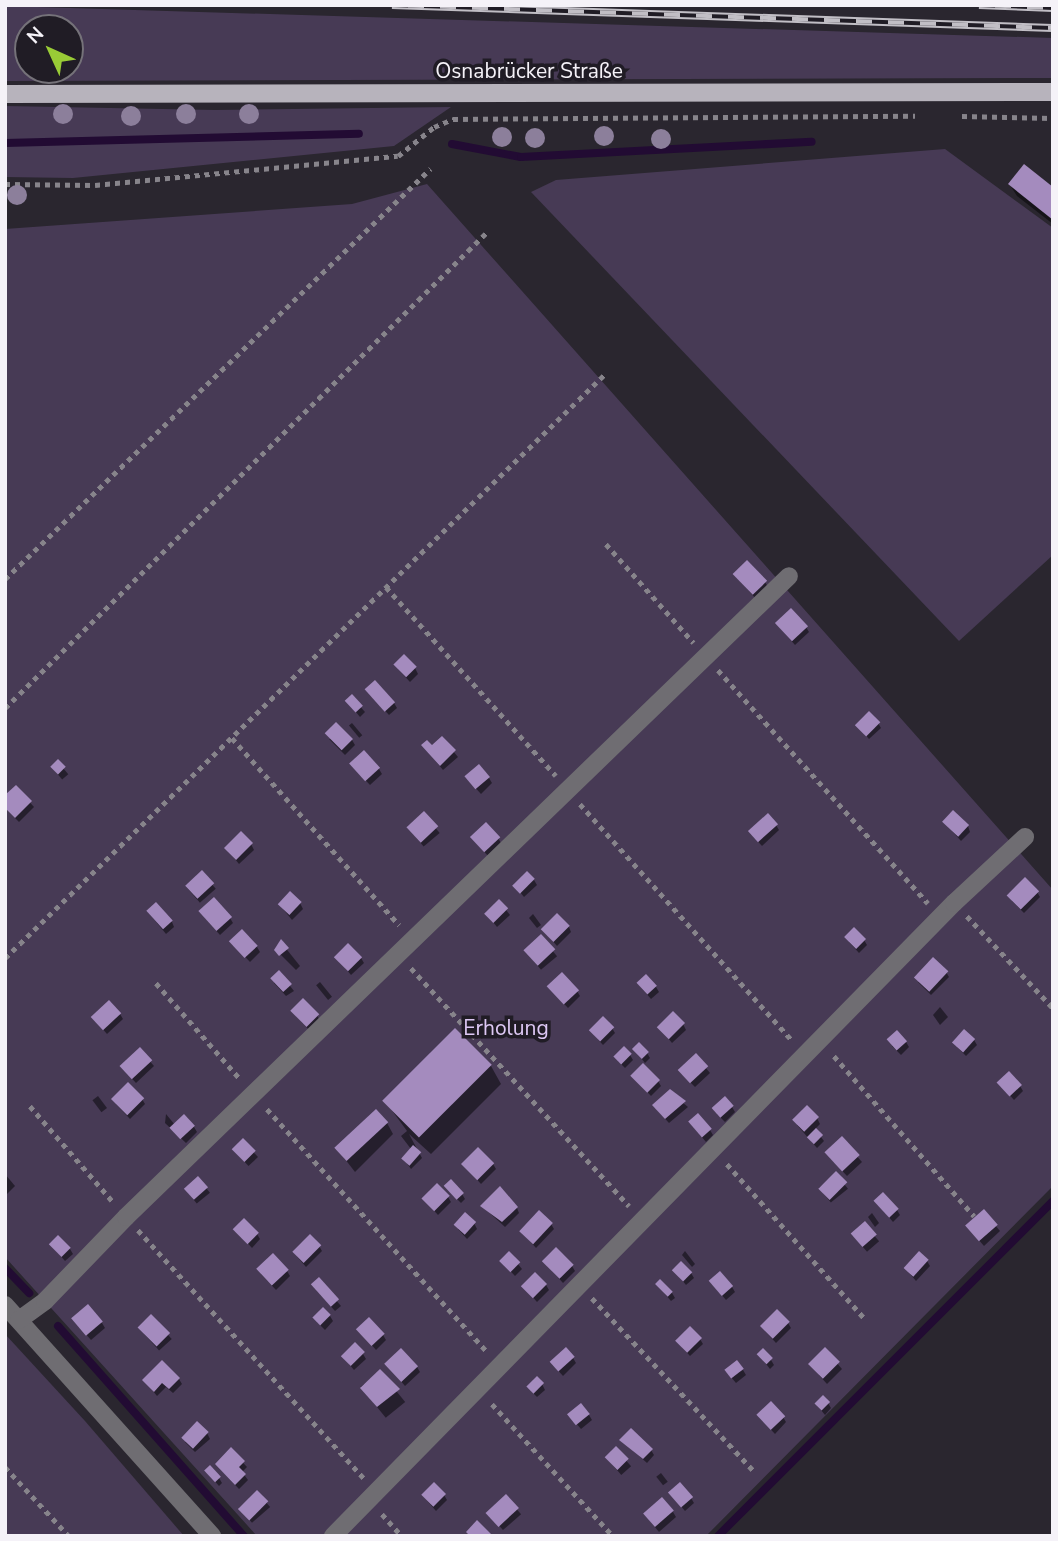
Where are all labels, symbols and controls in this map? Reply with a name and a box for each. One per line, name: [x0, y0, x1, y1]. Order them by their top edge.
north arrow: [14, 14, 84, 84]
text: N: [21, 21, 50, 50]
street label: Osnabrücker Straße: [435, 58, 623, 84]
park label: Erholung: [463, 1015, 549, 1041]

